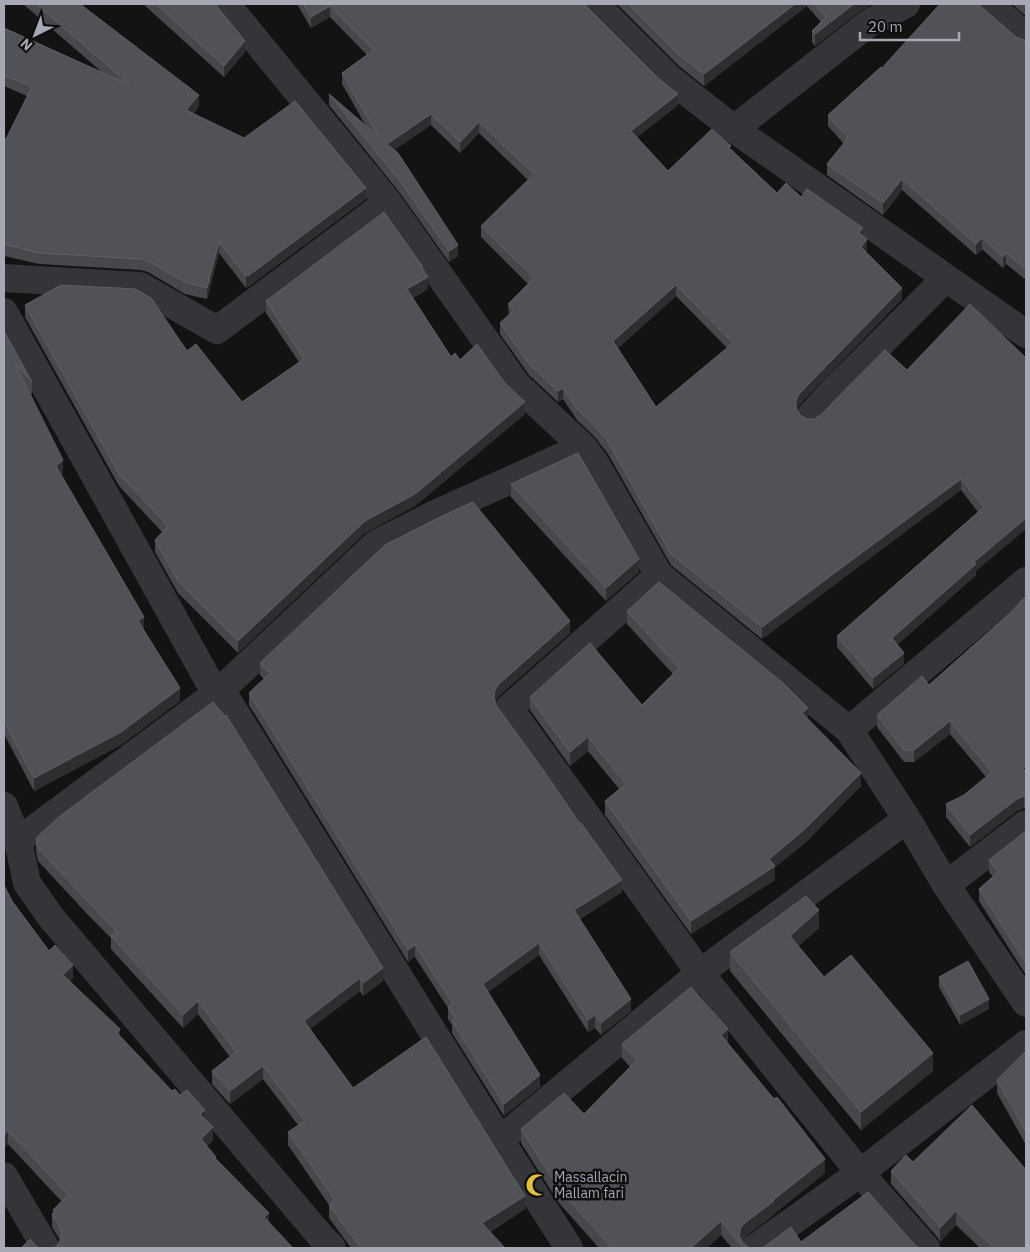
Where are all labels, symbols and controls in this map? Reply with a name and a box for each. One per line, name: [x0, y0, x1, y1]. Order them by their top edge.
north arrow: [10, 10, 60, 60]
scale bar: [860, 10, 959, 42]
text: 20 m: [868, 17, 903, 36]
text: N: [17, 35, 36, 55]
place label: Massallacin Mallam fari: [554, 1168, 627, 1202]
mosque icon: Massallacin Mallam fari: [524, 1172, 550, 1198]

